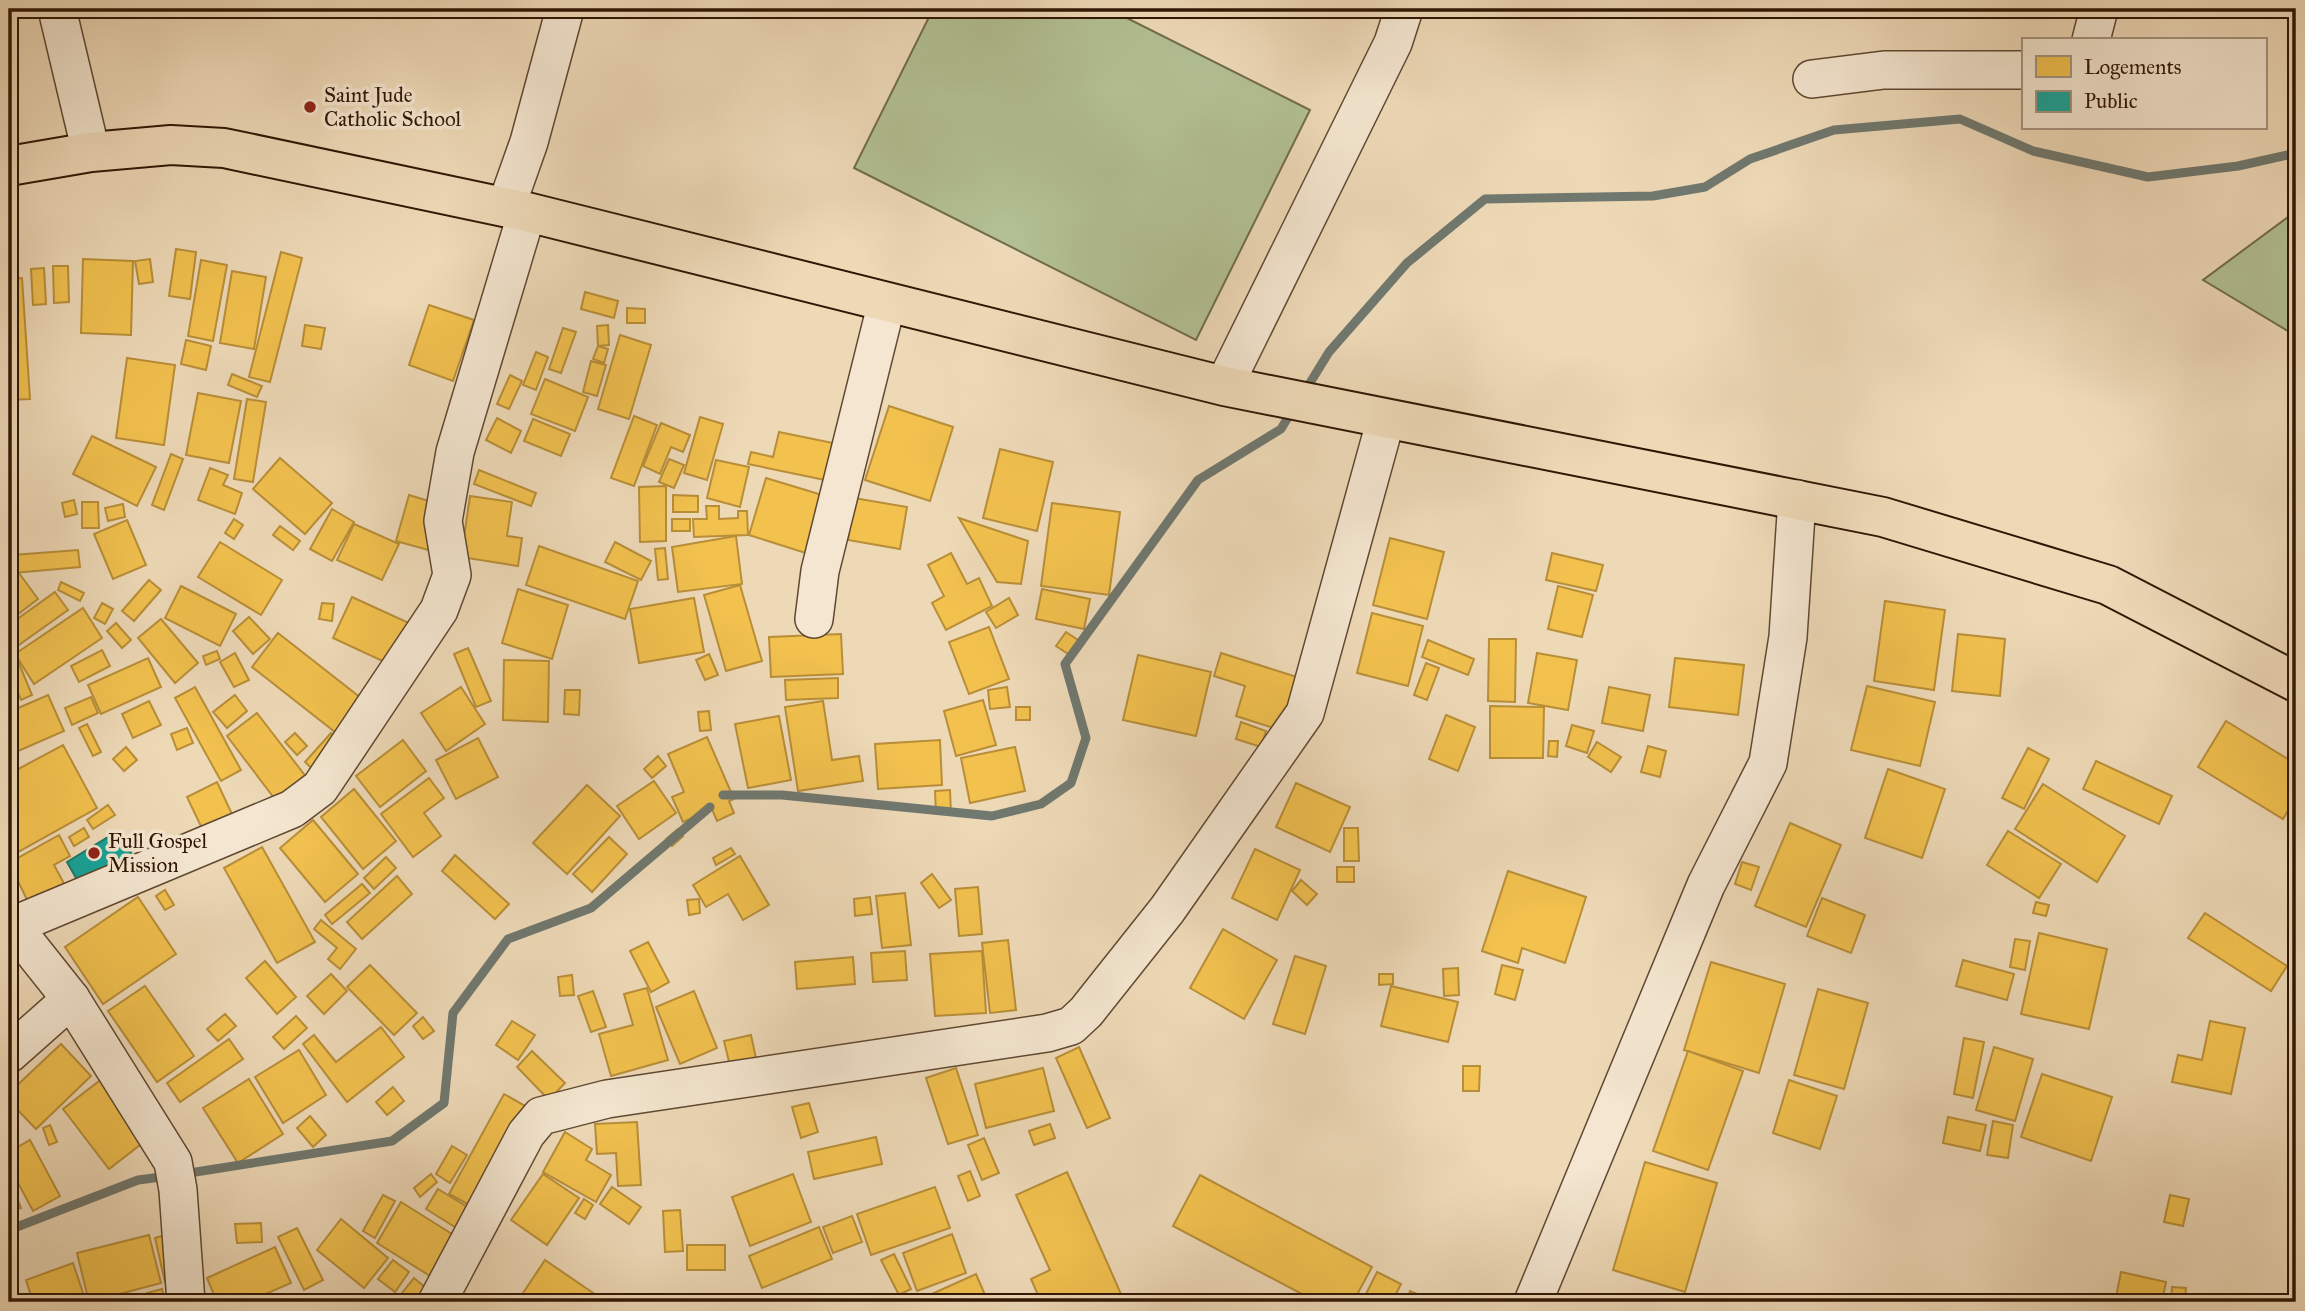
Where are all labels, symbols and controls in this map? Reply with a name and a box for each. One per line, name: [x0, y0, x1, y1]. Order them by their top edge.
legend: [2022, 38, 2266, 130]
text: Logements: [2084, 54, 2181, 80]
place label: Saint Jude Catholic School: [324, 82, 462, 132]
text: Public: [2084, 88, 2138, 114]
marker: Saint Jude Catholic School: [302, 99, 318, 115]
place label: Full Gospel Mission: [108, 828, 208, 878]
marker: Full Gospel Mission: [86, 845, 102, 861]

